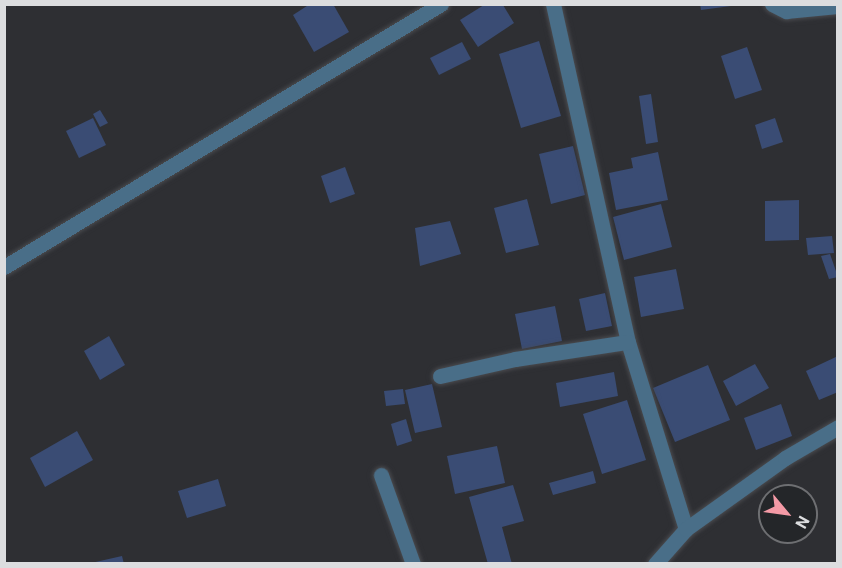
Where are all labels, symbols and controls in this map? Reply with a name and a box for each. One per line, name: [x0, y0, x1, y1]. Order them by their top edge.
north arrow: [758, 484, 818, 544]
text: N: [791, 512, 813, 532]

